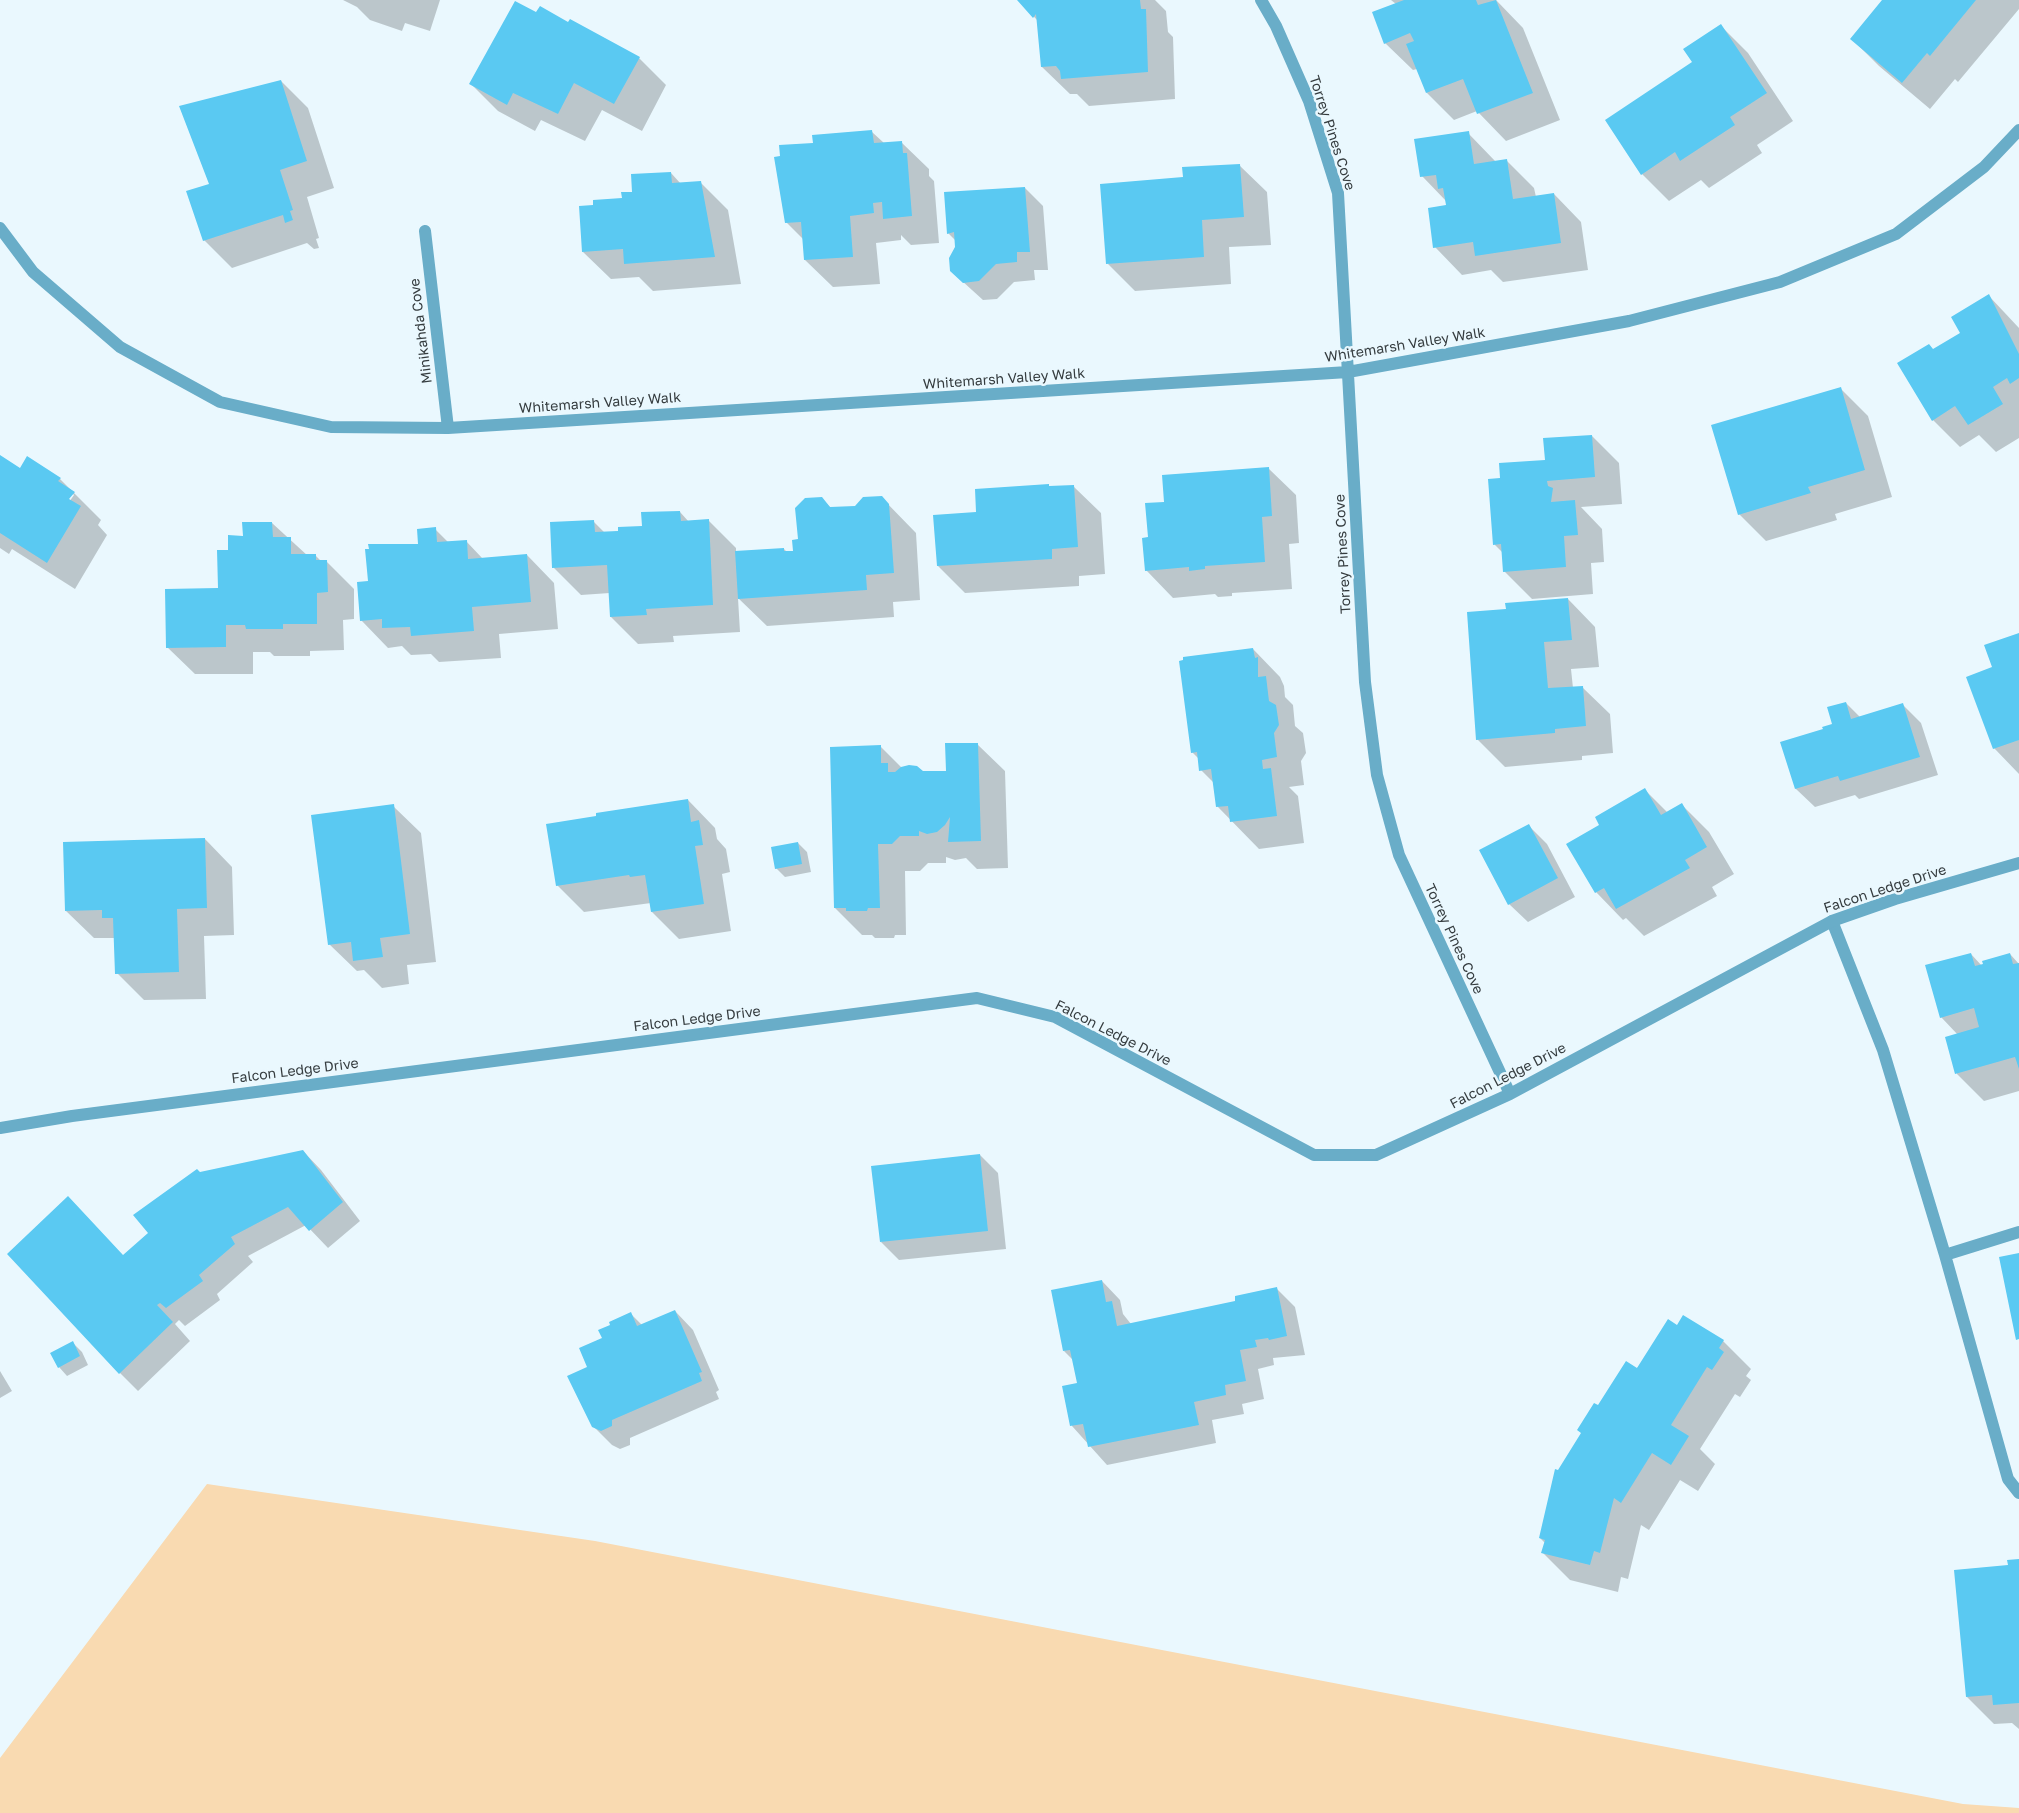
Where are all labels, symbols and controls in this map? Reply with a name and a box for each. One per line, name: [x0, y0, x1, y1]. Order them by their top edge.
street label: Torrey Pines Cove: [1306, 73, 1358, 193]
street label: Minikahda Cove: [406, 277, 436, 385]
street label: Whitemarsh Valley Walk: [1323, 324, 1487, 366]
street label: Whitemarsh Valley Walk: [922, 365, 1086, 393]
street label: Whitemarsh Valley Walk: [518, 389, 682, 417]
street label: Torrey Pines Cove: [1331, 494, 1355, 614]
street label: Falcon Ledge Drive: [1822, 861, 1948, 917]
street label: Torrey Pines Cove: [1421, 881, 1487, 997]
street label: Falcon Ledge Drive: [1052, 996, 1174, 1070]
street label: Falcon Ledge Drive: [632, 1003, 762, 1035]
street label: Falcon Ledge Drive: [1447, 1039, 1569, 1113]
street label: Falcon Ledge Drive: [230, 1055, 360, 1087]

